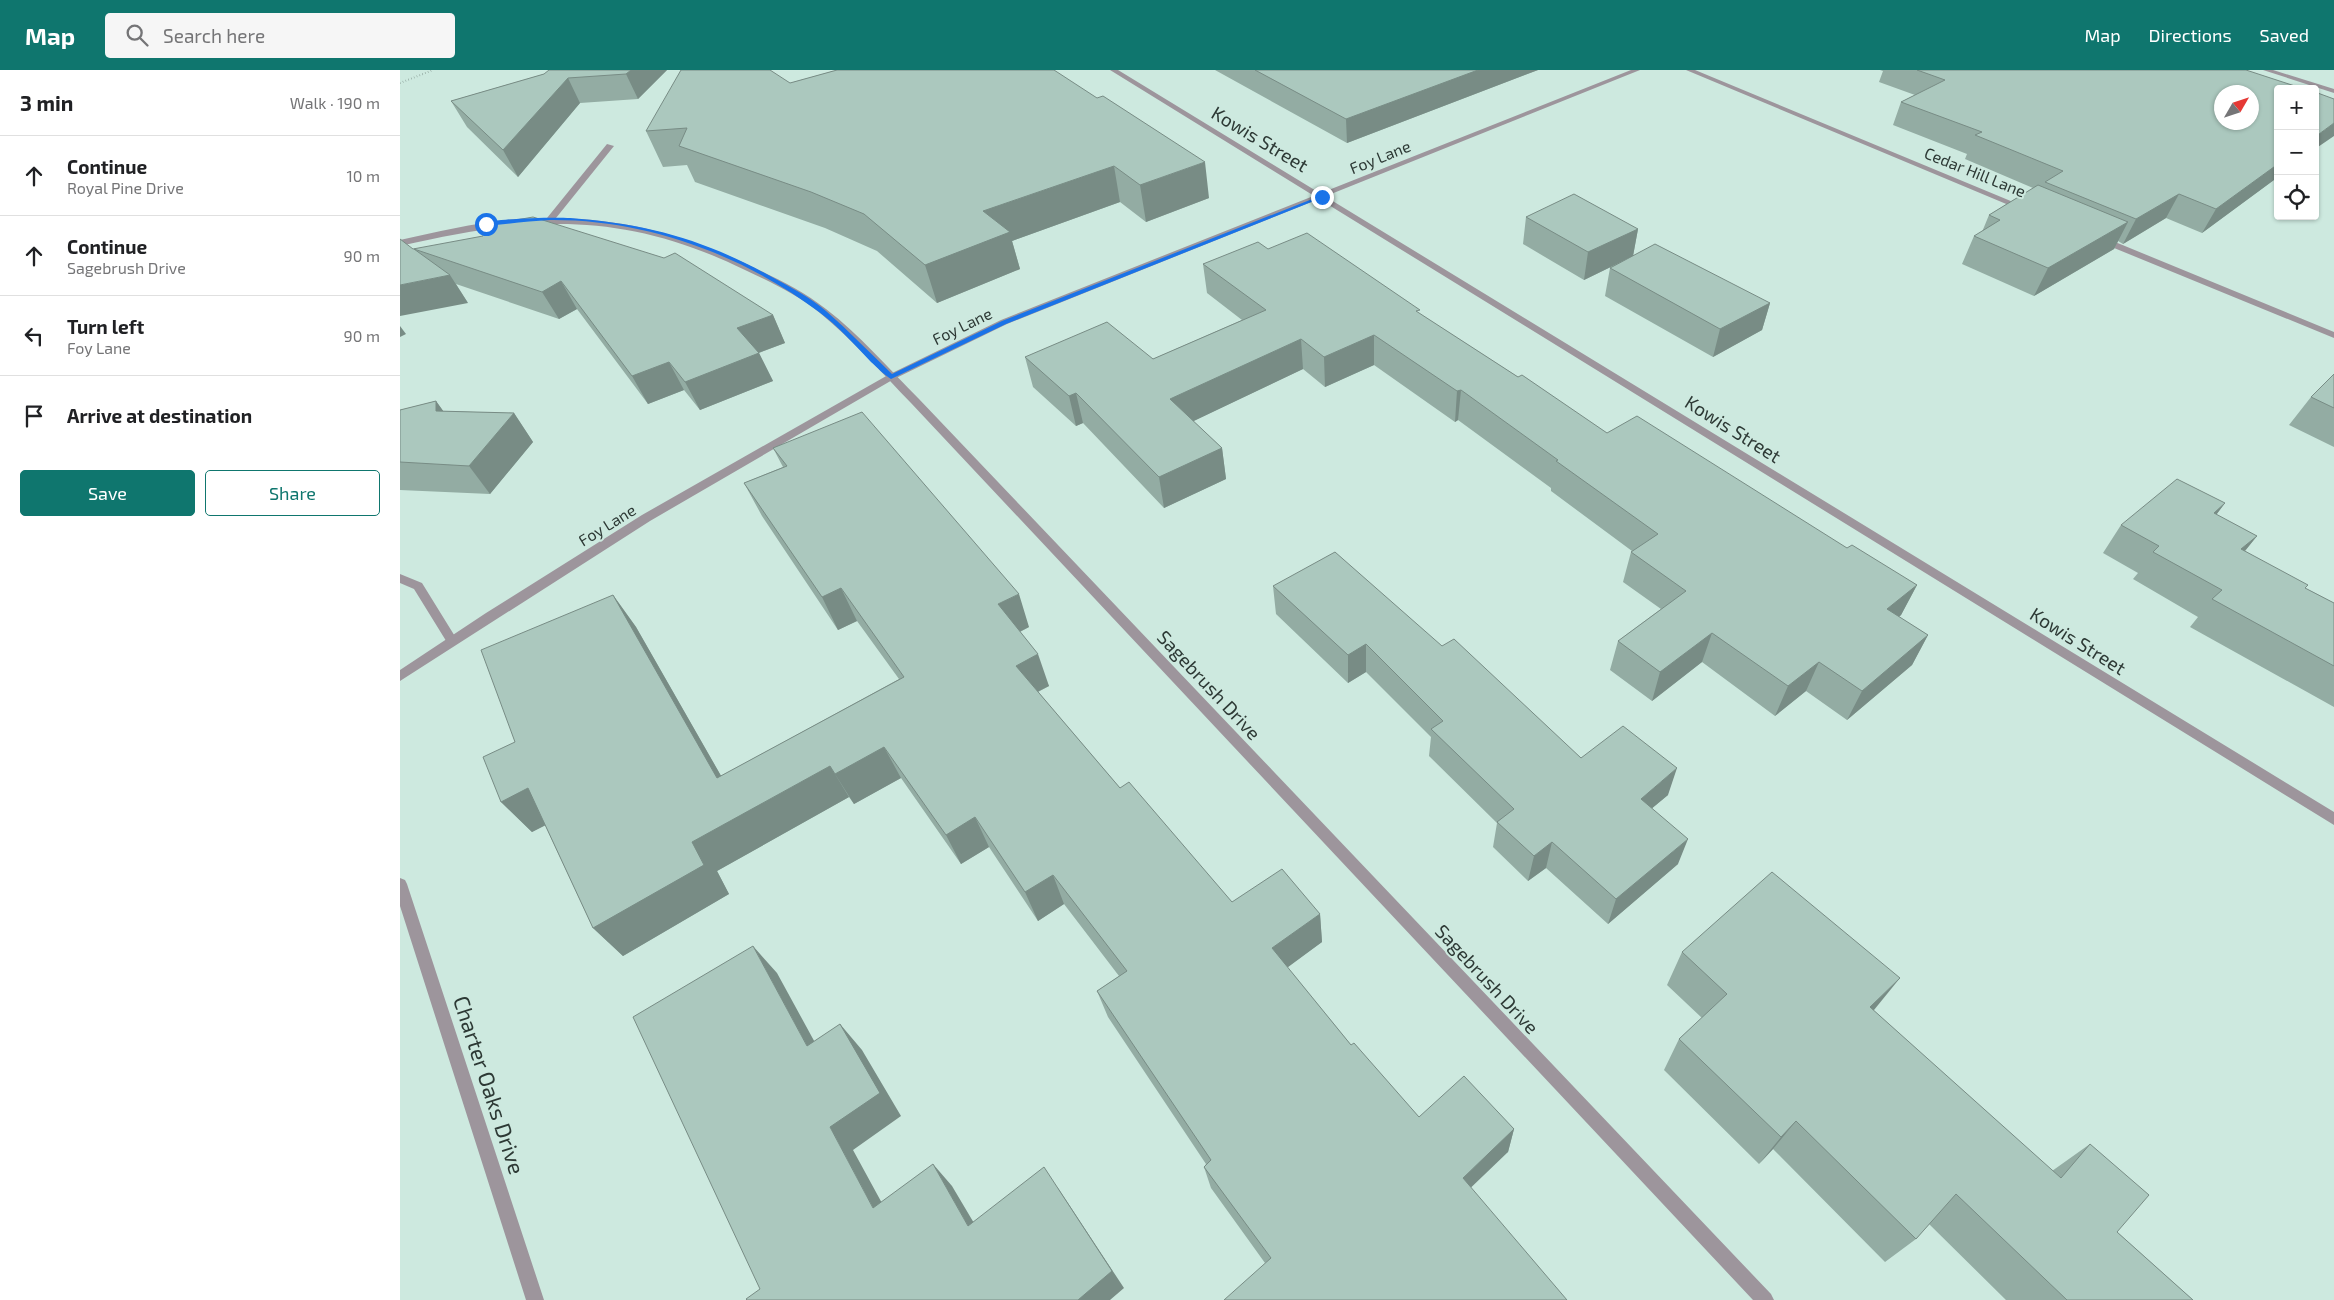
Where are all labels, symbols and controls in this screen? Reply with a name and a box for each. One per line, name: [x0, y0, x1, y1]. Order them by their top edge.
search box: [105, 13, 455, 58]
text: Map: [25, 21, 75, 50]
icon: search: [123, 21, 151, 49]
text: Search here: [163, 24, 265, 47]
text: Map: [2084, 24, 2121, 46]
text: Directions: [2149, 24, 2232, 46]
text: Saved: [2260, 24, 2309, 46]
north arrow: [2214, 85, 2259, 130]
map controls: [2274, 85, 2319, 220]
button: +: [2274, 85, 2319, 130]
text: 3 min: [20, 90, 73, 115]
text: Walk · 190 m: [290, 93, 380, 112]
street label: Kowis Street: [1208, 101, 1313, 176]
button: −: [2274, 130, 2319, 175]
street label: Foy Lane: [1347, 136, 1413, 177]
street label: Cedar Hill Lane: [1922, 143, 2029, 200]
text: Continue: [67, 155, 147, 178]
icon: ahead: [20, 162, 48, 190]
text: 10 m: [346, 166, 380, 185]
button: locate: [2274, 175, 2319, 220]
text: Royal Pine Drive: [67, 178, 184, 197]
route end: [1311, 186, 1334, 209]
route start: [475, 213, 498, 236]
text: Continue: [67, 235, 147, 258]
icon: ahead: [20, 242, 48, 270]
text: 90 m: [344, 246, 380, 265]
text: Sagebrush Drive: [67, 258, 186, 277]
street label: Foy Lane: [929, 303, 995, 348]
text: Turn left: [67, 315, 144, 338]
icon: left: [20, 322, 48, 350]
text: 90 m: [344, 326, 380, 345]
text: Foy Lane: [67, 338, 131, 357]
street label: Kowis Street: [1681, 390, 1785, 467]
icon: arrive: [20, 402, 48, 430]
text: Arrive at destination: [67, 404, 252, 427]
button: Save: [20, 470, 195, 516]
button: Share: [205, 470, 380, 516]
street label: Foy Lane: [575, 500, 639, 550]
street label: Kowis Street: [2026, 602, 2130, 679]
street label: Sagebrush Drive: [1153, 625, 1266, 744]
street label: Sagebrush Drive: [1431, 919, 1544, 1038]
street label: Charter Oaks Drive: [449, 992, 531, 1177]

